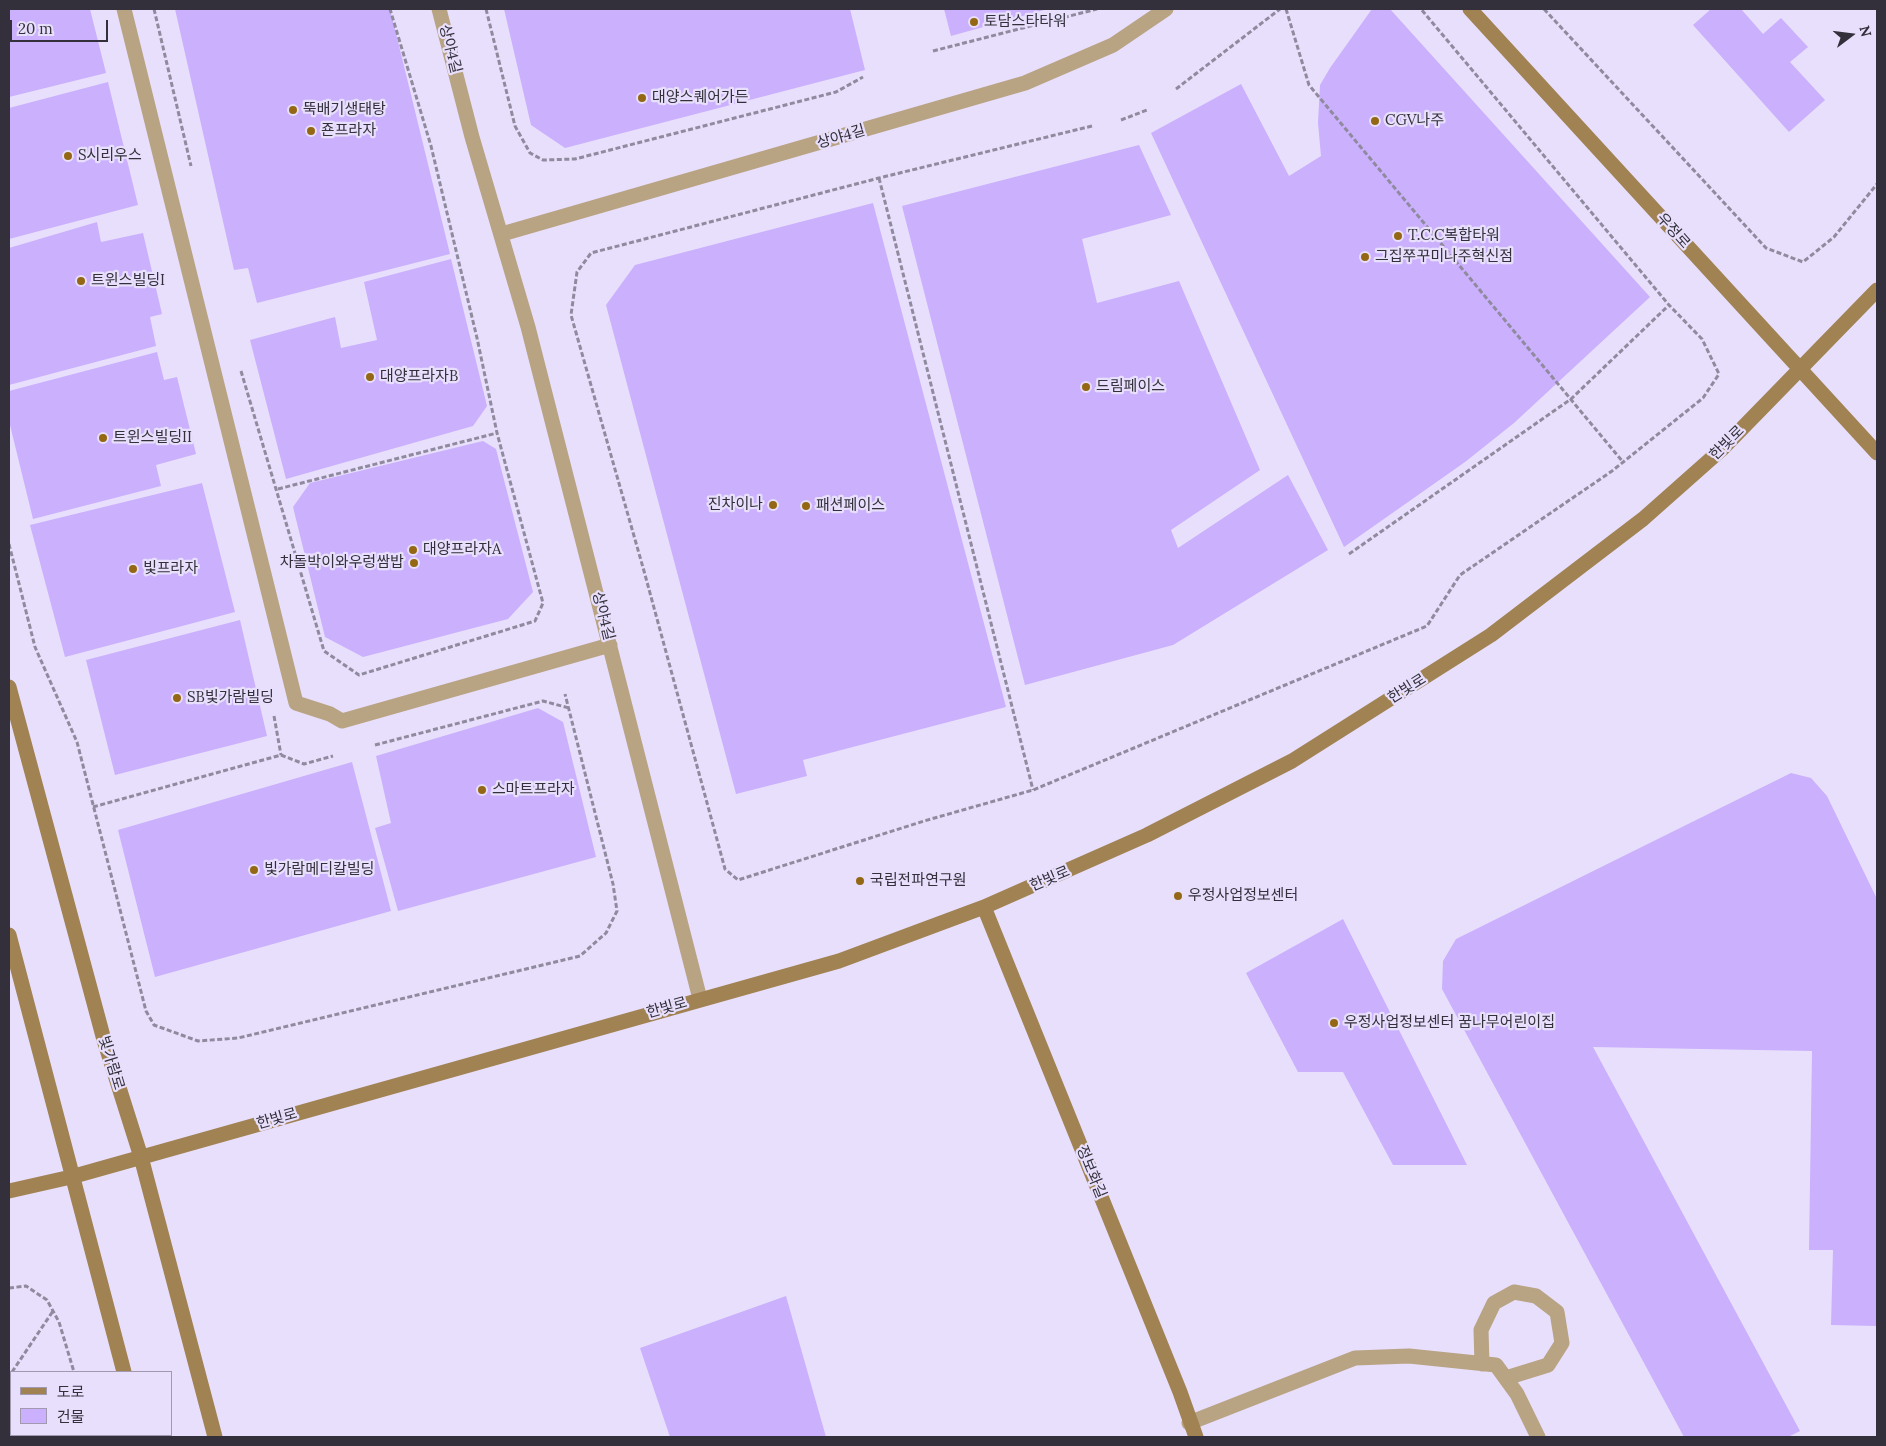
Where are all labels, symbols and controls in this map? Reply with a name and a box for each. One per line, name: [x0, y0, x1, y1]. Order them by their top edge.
scale bar: [12, 10, 110, 42]
north arrow: [1826, 10, 1876, 60]
place label: 토담스타타워: [984, 13, 1067, 31]
marker: 토담스타타워: [968, 16, 980, 28]
text: 20 m: [18, 19, 53, 38]
street label: 상야4길: [435, 23, 465, 75]
text: N: [1855, 24, 1876, 39]
place label: 대양스퀘어가든: [652, 89, 749, 107]
marker: 대양스퀘어가든: [636, 92, 648, 104]
place label: 뚝배기생태탕: [303, 101, 386, 119]
marker: 뚝배기생태탕: [287, 104, 299, 116]
place label: CGV나주: [1385, 112, 1444, 130]
marker: CGV나주: [1369, 115, 1381, 127]
place label: 죤프라자: [321, 122, 376, 140]
street label: 상야4길: [815, 122, 867, 152]
marker: 죤프라자: [305, 125, 317, 137]
place label: S시리우스: [78, 147, 142, 165]
marker: S시리우스: [62, 150, 74, 162]
street label: 우정로: [1652, 210, 1694, 252]
place label: T.C.C복합타워: [1408, 227, 1500, 245]
marker: T.C.C복합타워: [1392, 230, 1404, 242]
place label: 그집쭈꾸미나주혁신점: [1375, 248, 1513, 266]
marker: 그집쭈꾸미나주혁신점: [1359, 251, 1371, 263]
place label: 트윈스빌딩I: [91, 272, 165, 290]
marker: 트윈스빌딩I: [75, 275, 87, 287]
place label: 대양프라자B: [380, 368, 458, 386]
marker: 대양프라자B: [364, 371, 376, 383]
place label: 드림페이스: [1096, 378, 1165, 396]
marker: 드림페이스: [1080, 381, 1092, 393]
street label: 한빛로: [1706, 422, 1748, 464]
place label: 트윈스빌딩II: [113, 429, 192, 447]
marker: 트윈스빌딩II: [97, 432, 109, 444]
place label: 진차이나: [708, 496, 763, 514]
place label: 패션페이스: [816, 497, 885, 515]
marker: 진차이나: [767, 499, 779, 511]
marker: 패션페이스: [800, 500, 812, 512]
place label: 대양프라자A: [423, 541, 501, 559]
marker: 대양프라자A: [407, 544, 419, 556]
place label: 차돌박이와우렁쌈밥: [280, 554, 404, 572]
marker: 차돌박이와우렁쌈밥: [408, 557, 420, 569]
place label: 빛프라자: [143, 560, 198, 578]
marker: 빛프라자: [127, 563, 139, 575]
street label: 상야4길: [588, 590, 618, 642]
street label: 한빛로: [1385, 670, 1429, 708]
place label: SB빛가람빌딩: [187, 689, 274, 707]
marker: SB빛가람빌딩: [171, 692, 183, 704]
place label: 스마트프라자: [492, 781, 575, 799]
marker: 스마트프라자: [476, 784, 488, 796]
place label: 빛가람메디칼빌딩: [264, 861, 374, 879]
street label: 한빛로: [1027, 863, 1073, 895]
marker: 빛가람메디칼빌딩: [248, 864, 260, 876]
place label: 국립전파연구원: [870, 872, 967, 890]
marker: 국립전파연구원: [854, 875, 866, 887]
place label: 우정사업정보센터: [1188, 887, 1298, 905]
marker: 우정사업정보센터: [1172, 890, 1184, 902]
street label: 한빛로: [645, 994, 689, 1022]
place label: 우정사업정보센터 꿈나무어린이집: [1344, 1014, 1555, 1032]
marker: 우정사업정보센터 꿈나무어린이집: [1328, 1017, 1340, 1029]
street label: 빛가람로: [94, 1034, 128, 1092]
street label: 한빛로: [255, 1105, 299, 1133]
street label: 정보화길: [1072, 1143, 1110, 1201]
legend: [10, 1371, 172, 1436]
text: 도로: [57, 1382, 85, 1401]
text: 건물: [57, 1407, 85, 1426]

